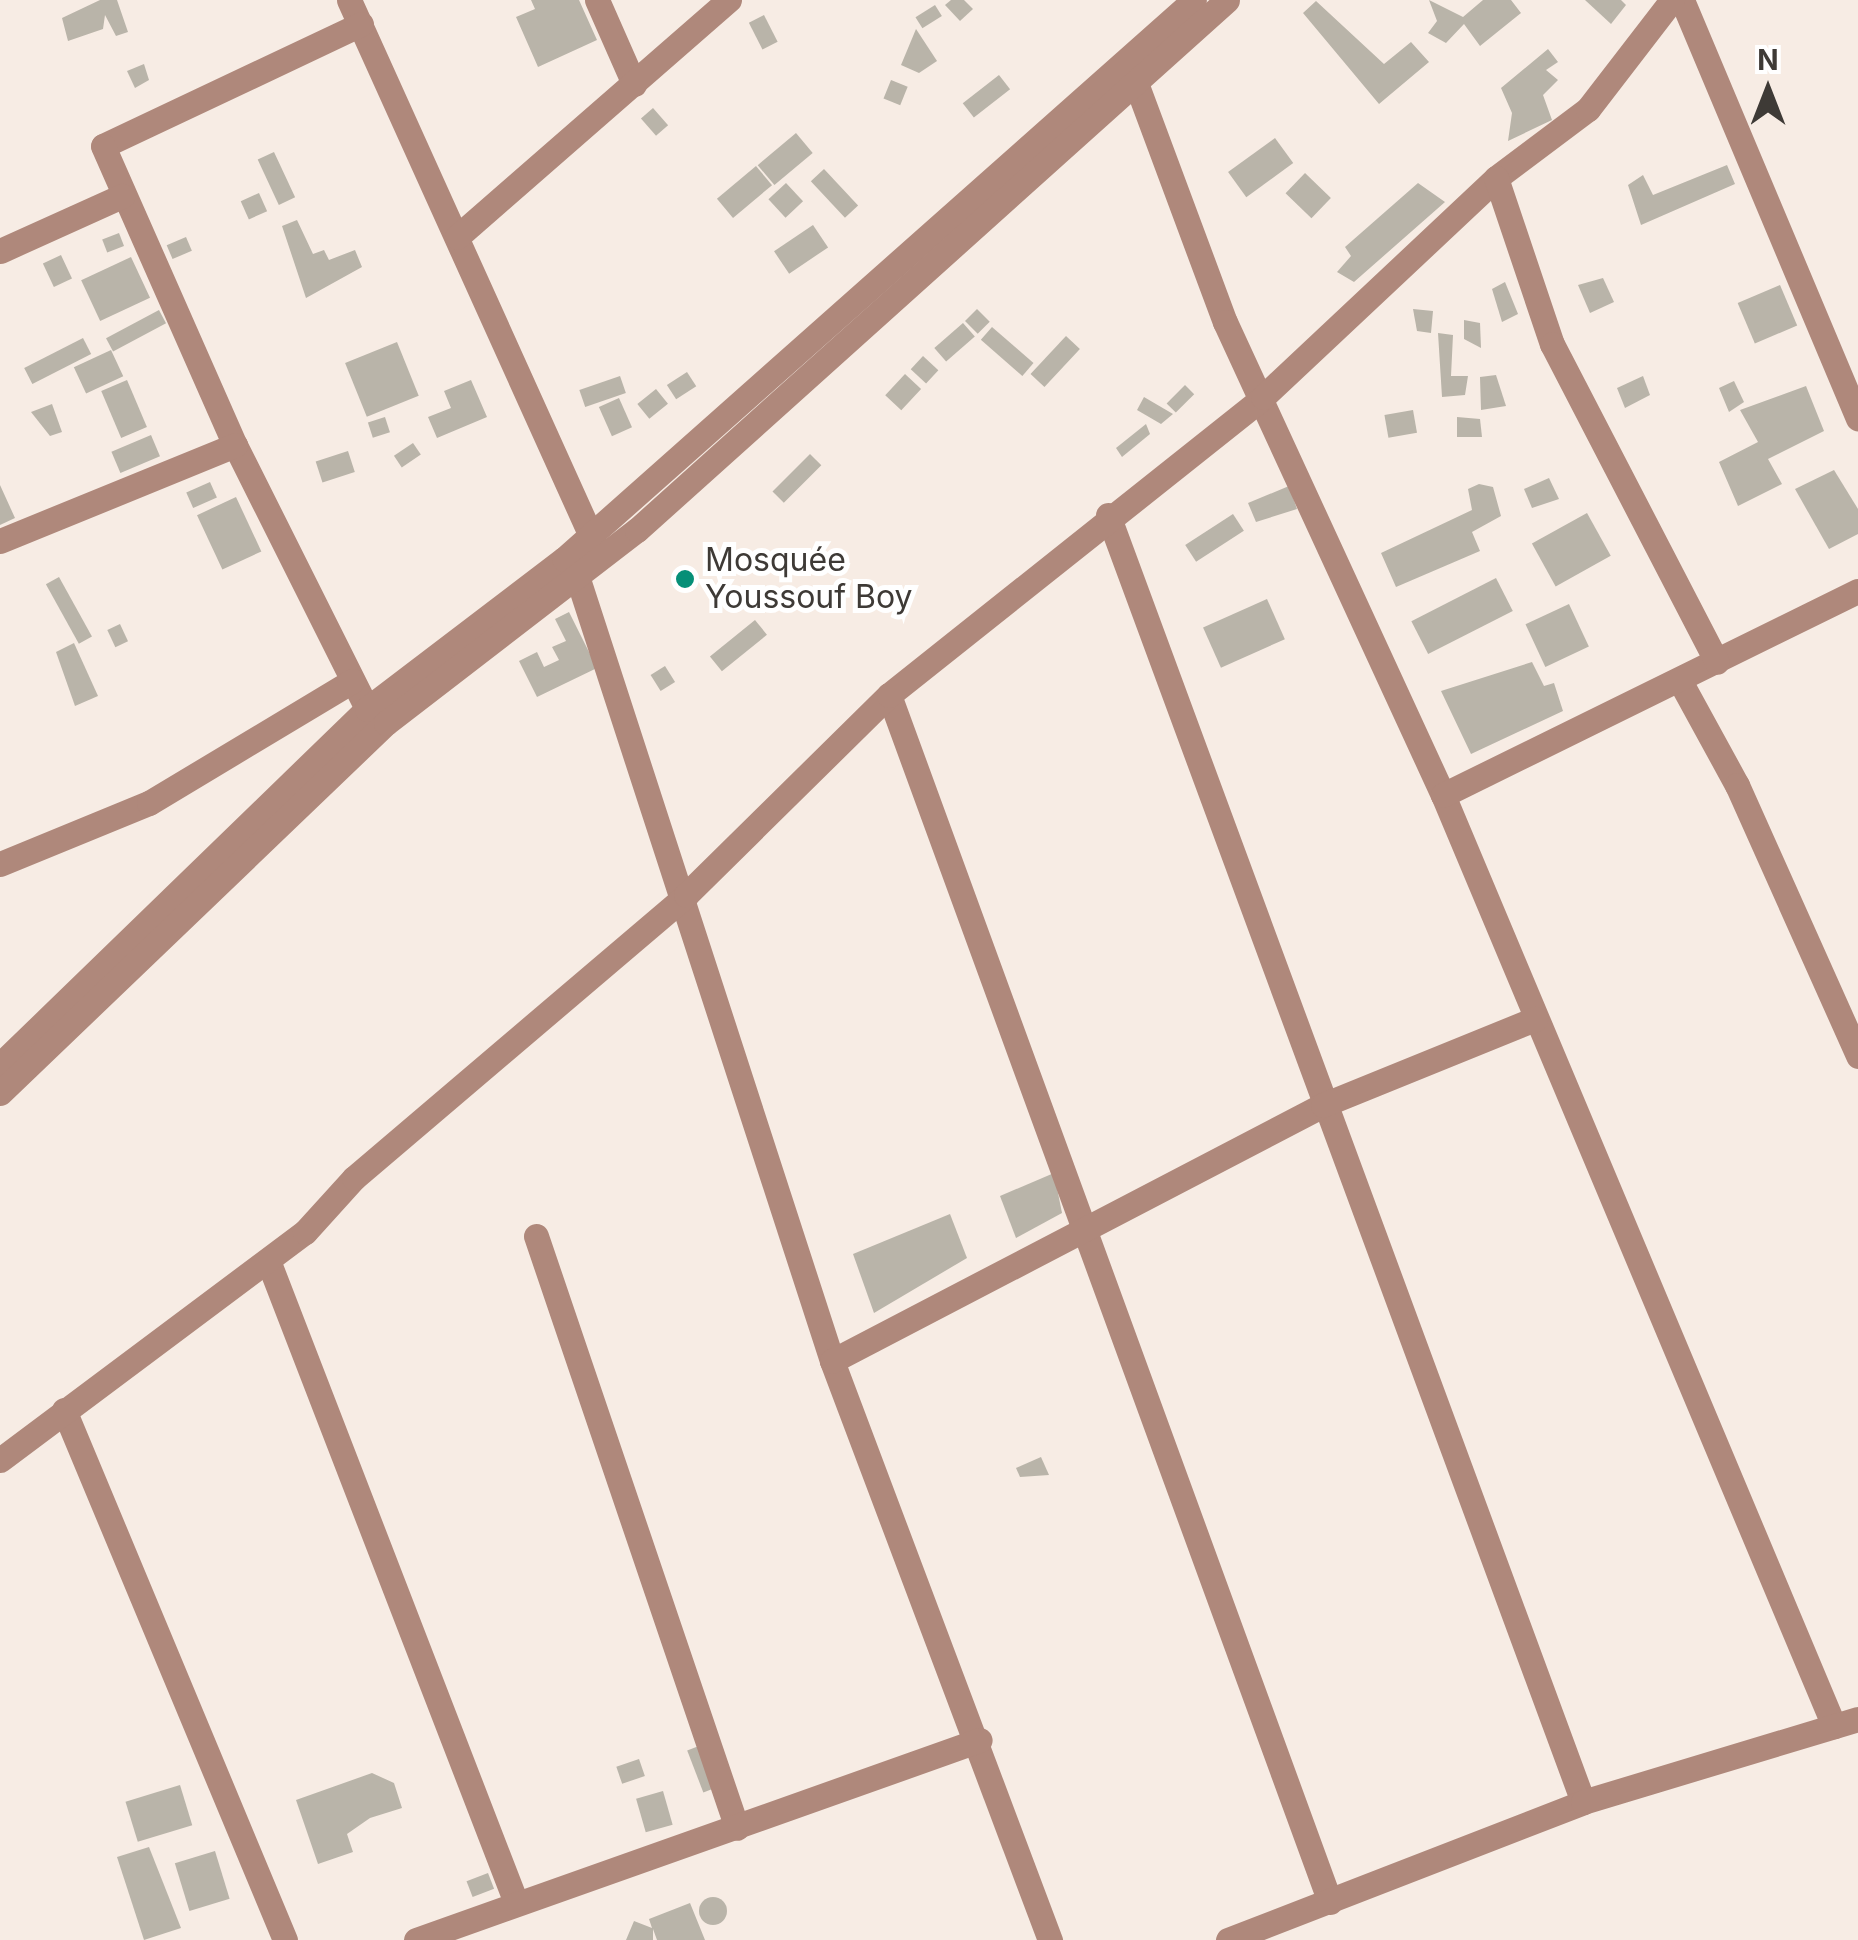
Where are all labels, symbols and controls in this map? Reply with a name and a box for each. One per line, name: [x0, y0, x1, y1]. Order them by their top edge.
north arrow: [1718, 40, 1818, 140]
text: N: [1757, 43, 1779, 77]
place label: Mosquée Youssouf Boy: [705, 542, 913, 617]
marker: Mosquée Youssouf Boy: [674, 568, 696, 590]

